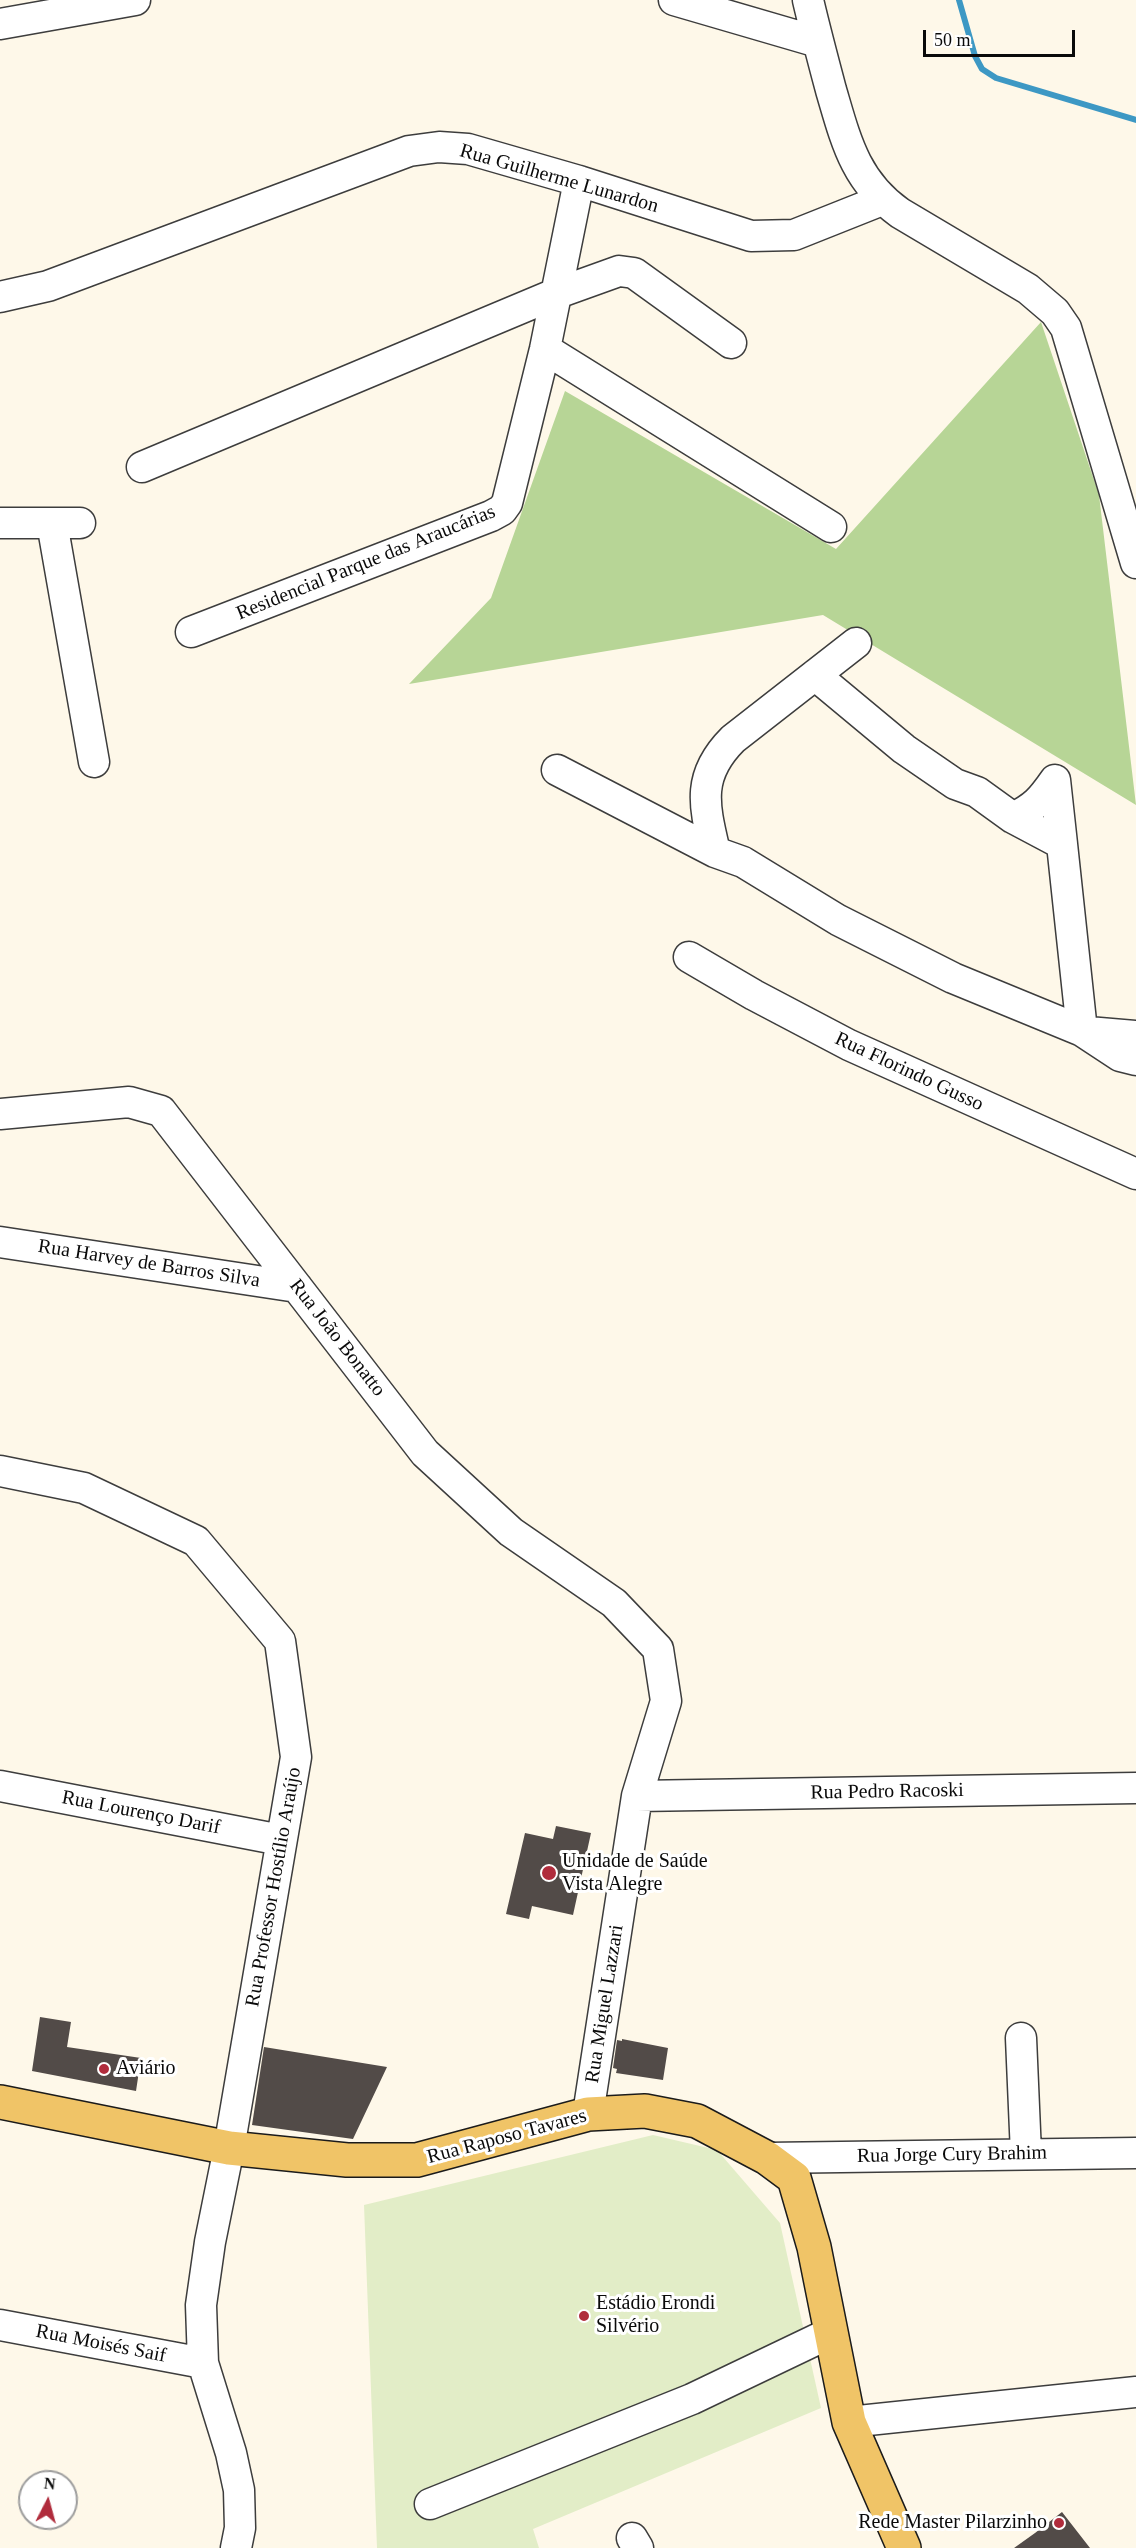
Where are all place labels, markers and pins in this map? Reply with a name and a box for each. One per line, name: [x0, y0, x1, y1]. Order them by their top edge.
place label: Unidade de Saúde Vista Alegre: [562, 1850, 708, 1897]
marker: Unidade de Saúde Vista Alegre: [540, 1864, 558, 1882]
place label: Aviário: [116, 2057, 176, 2081]
marker: Aviário: [97, 2062, 111, 2076]
place label: Estádio Erondi Silvério: [596, 2292, 715, 2339]
marker: Estádio Erondi Silvério: [577, 2309, 591, 2323]
place label: Rede Master Pilarzinho: [858, 2511, 1047, 2535]
marker: Rede Master Pilarzinho: [1052, 2516, 1066, 2530]

